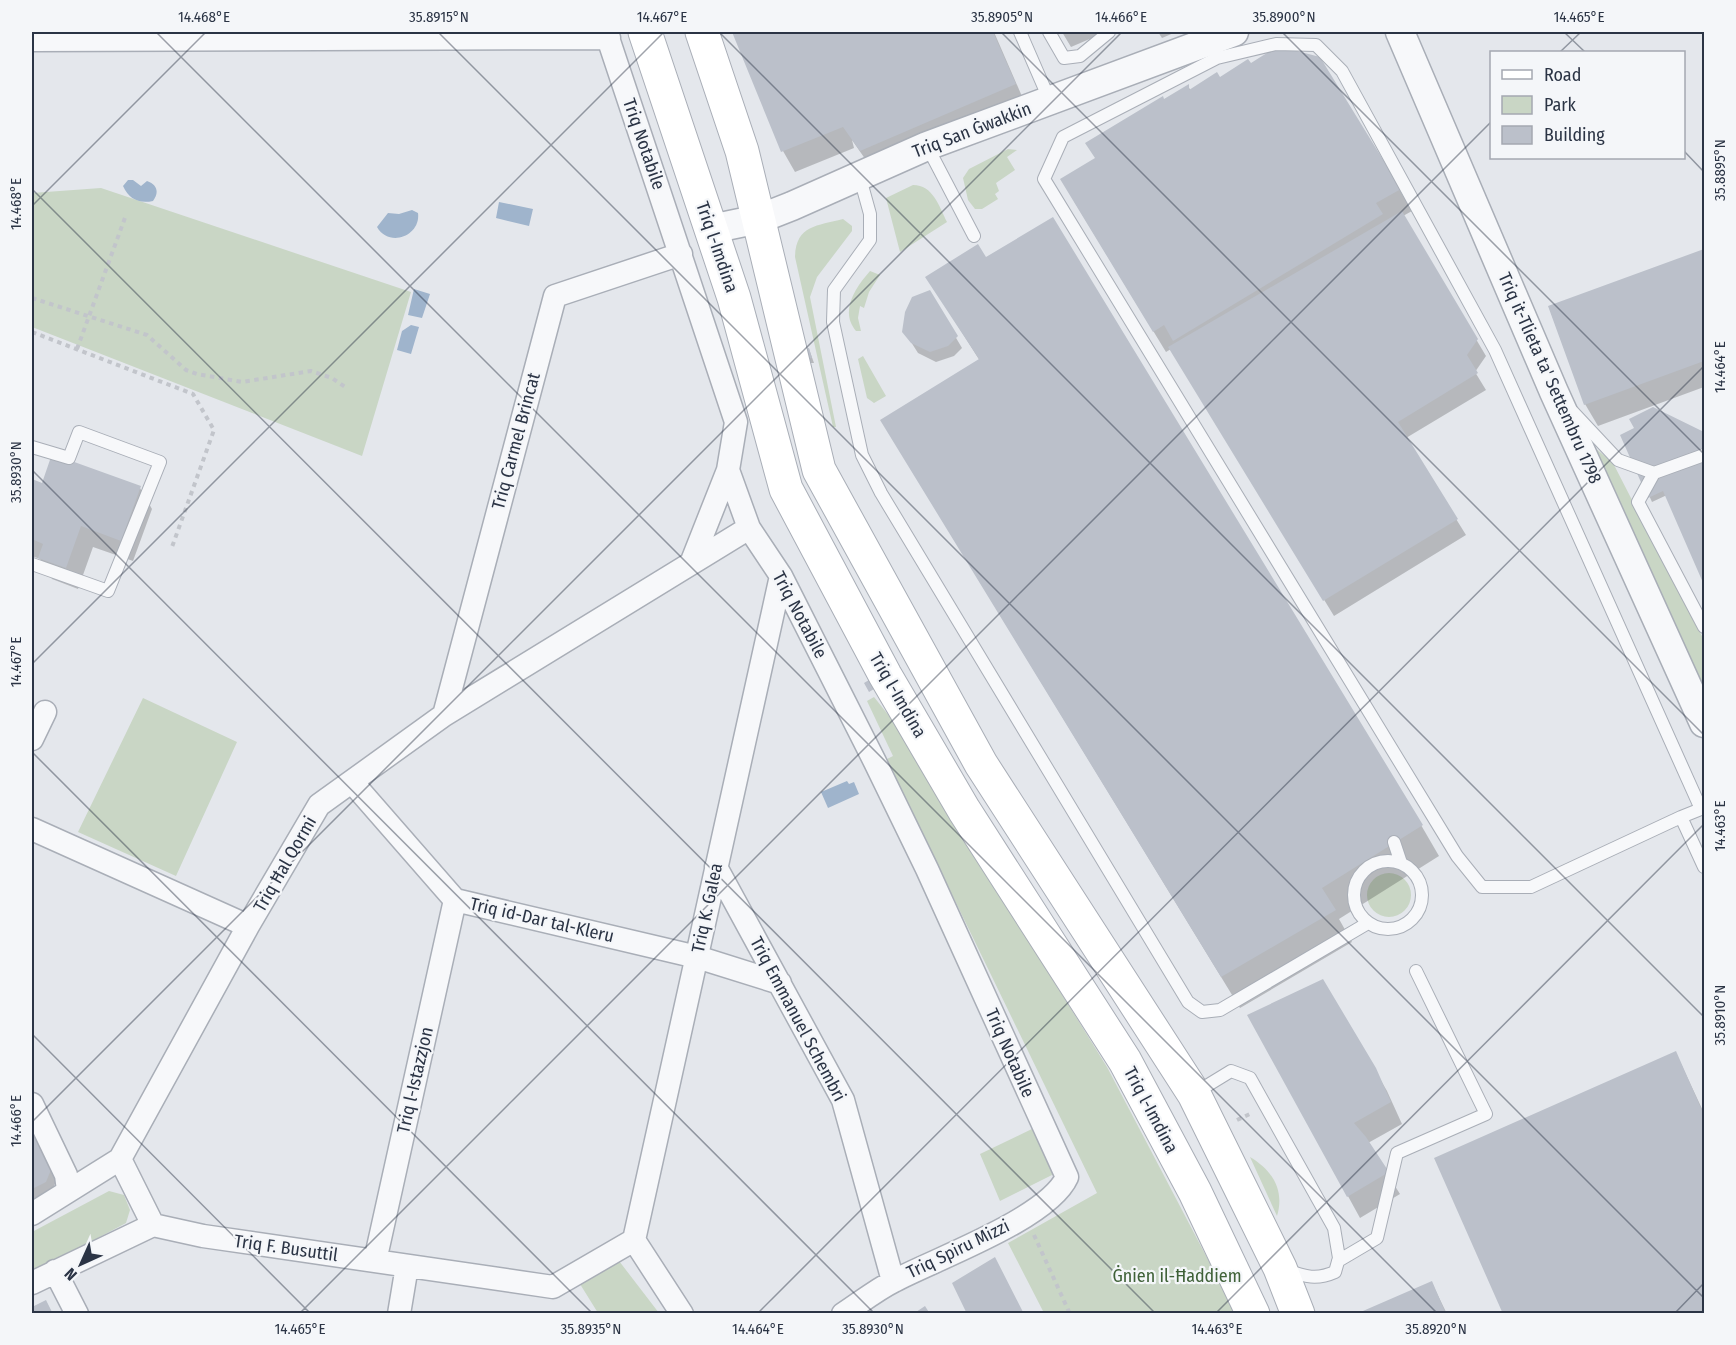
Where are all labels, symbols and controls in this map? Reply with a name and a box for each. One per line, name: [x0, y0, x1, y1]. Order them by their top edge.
text: 14.468°E: [178, 8, 230, 26]
text: 35.8915°N: [409, 8, 469, 26]
text: 14.467°E: [637, 8, 687, 26]
text: 35.8905°N: [971, 8, 1033, 26]
text: 14.466°E: [1095, 8, 1147, 26]
text: 35.8900°N: [1252, 8, 1316, 26]
text: 14.465°E: [1553, 8, 1605, 26]
legend: [1490, 51, 1685, 159]
text: Road: [1544, 64, 1581, 86]
text: Park: [1544, 94, 1577, 116]
street label: Triq Notabile: [618, 95, 670, 193]
street label: Triq San Ġwakkin: [909, 97, 1035, 163]
text: Building: [1544, 124, 1605, 146]
text: 35.8895°N: [1711, 139, 1729, 201]
text: 14.468°E: [7, 178, 25, 230]
street label: Triq l-Imdina: [691, 199, 743, 296]
street label: Triq it-Tlieta ta' Settembru 1798: [1493, 269, 1607, 487]
text: 14.464°E: [1711, 341, 1729, 393]
street label: Triq Carmel Brincat: [487, 370, 545, 512]
text: 35.8930°N: [7, 441, 25, 503]
street label: Triq Notabile: [768, 568, 832, 662]
text: 14.467°E: [7, 637, 25, 687]
street label: Triq l-Imdina: [865, 648, 931, 742]
text: 14.463°E: [1711, 800, 1729, 852]
street label: Triq Ħal Qormi: [249, 812, 321, 916]
street label: Triq K. Galea: [687, 861, 727, 955]
street label: Triq id-Dar tal-Kleru: [468, 893, 616, 947]
street label: Triq Emmanuel Schembri: [745, 933, 851, 1105]
text: 35.8910°N: [1711, 985, 1729, 1045]
street label: Triq Notabile: [981, 1005, 1039, 1101]
street label: Triq l-Istazzjon: [392, 1025, 438, 1135]
street label: Triq l-Imdina: [1119, 1063, 1183, 1157]
text: 14.466°E: [7, 1095, 25, 1147]
street label: Triq Spiru Mizzi: [903, 1215, 1013, 1283]
street label: Triq F. Busuttil: [233, 1230, 339, 1266]
north arrow: [51, 1234, 111, 1294]
text: N: [61, 1264, 81, 1284]
park label: Ġnien il-Ħaddiem: [1112, 1265, 1242, 1287]
text: 14.465°E: [274, 1320, 326, 1338]
text: 35.8935°N: [561, 1320, 621, 1338]
text: 14.464°E: [732, 1320, 784, 1338]
text: 35.8930°N: [842, 1320, 904, 1338]
text: 14.463°E: [1191, 1320, 1243, 1338]
text: 35.8920°N: [1405, 1320, 1467, 1338]

